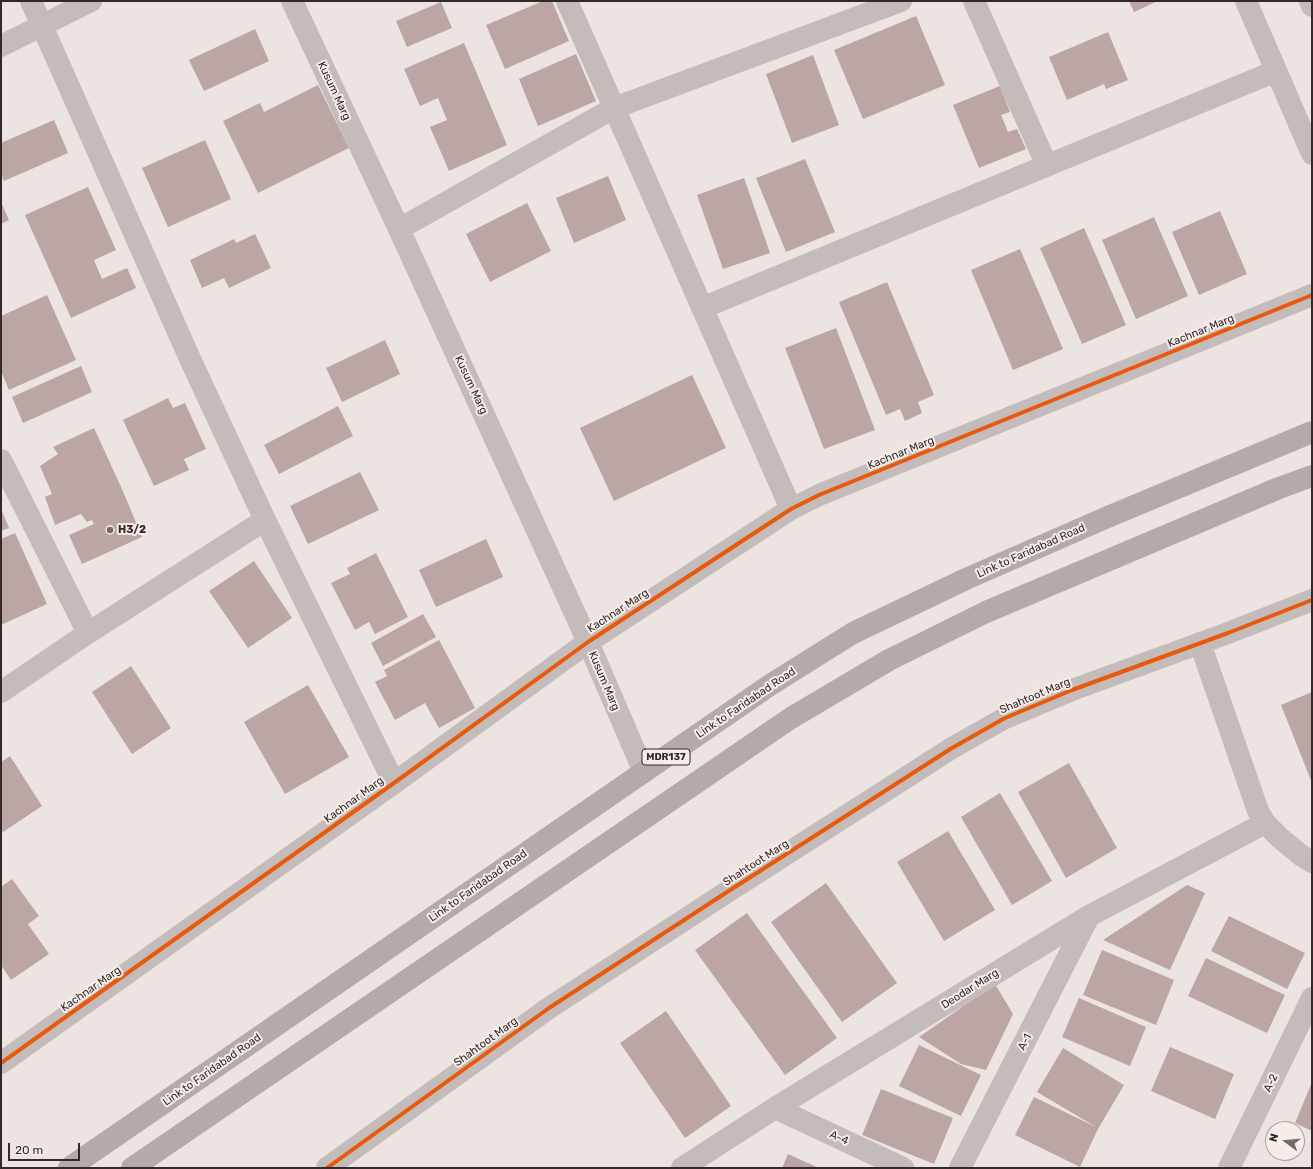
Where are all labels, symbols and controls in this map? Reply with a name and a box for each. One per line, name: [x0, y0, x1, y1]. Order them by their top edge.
street label: Kusum Marg: [315, 60, 353, 122]
street label: Kachnar Marg: [1166, 312, 1236, 350]
street label: Kusum Marg: [452, 354, 490, 416]
street label: Kachnar Marg: [866, 434, 936, 472]
street label: Link to Faridabad Road: [975, 521, 1087, 581]
place label: H3/2: [118, 523, 146, 537]
marker: H3/2: [105, 525, 115, 535]
street label: Kachnar Marg: [585, 586, 651, 636]
street label: Kusum Marg: [586, 649, 622, 713]
street label: Link to Faridabad Road: [694, 665, 798, 741]
street label: Shahtoot Marg: [998, 675, 1072, 717]
road number: MDR137: [642, 749, 690, 765]
street label: Kachnar Marg: [322, 774, 386, 826]
street label: Shahtoot Marg: [721, 837, 791, 889]
street label: Link to Faridabad Road: [426, 847, 530, 925]
street label: Kachnar Marg: [58, 963, 124, 1015]
street label: Deodar Marg: [939, 966, 1001, 1012]
street label: Shahtoot Marg: [452, 1014, 520, 1070]
street label: Link to Faridabad Road: [160, 1031, 264, 1109]
street label: A-1: [1015, 1032, 1035, 1052]
street label: A-2: [1261, 1072, 1281, 1094]
north arrow: [1265, 1121, 1305, 1161]
street label: A-4: [827, 1128, 851, 1148]
text: N: [1267, 1132, 1281, 1143]
scale bar: [10, 1135, 82, 1161]
text: 20 m: [15, 1143, 43, 1157]

